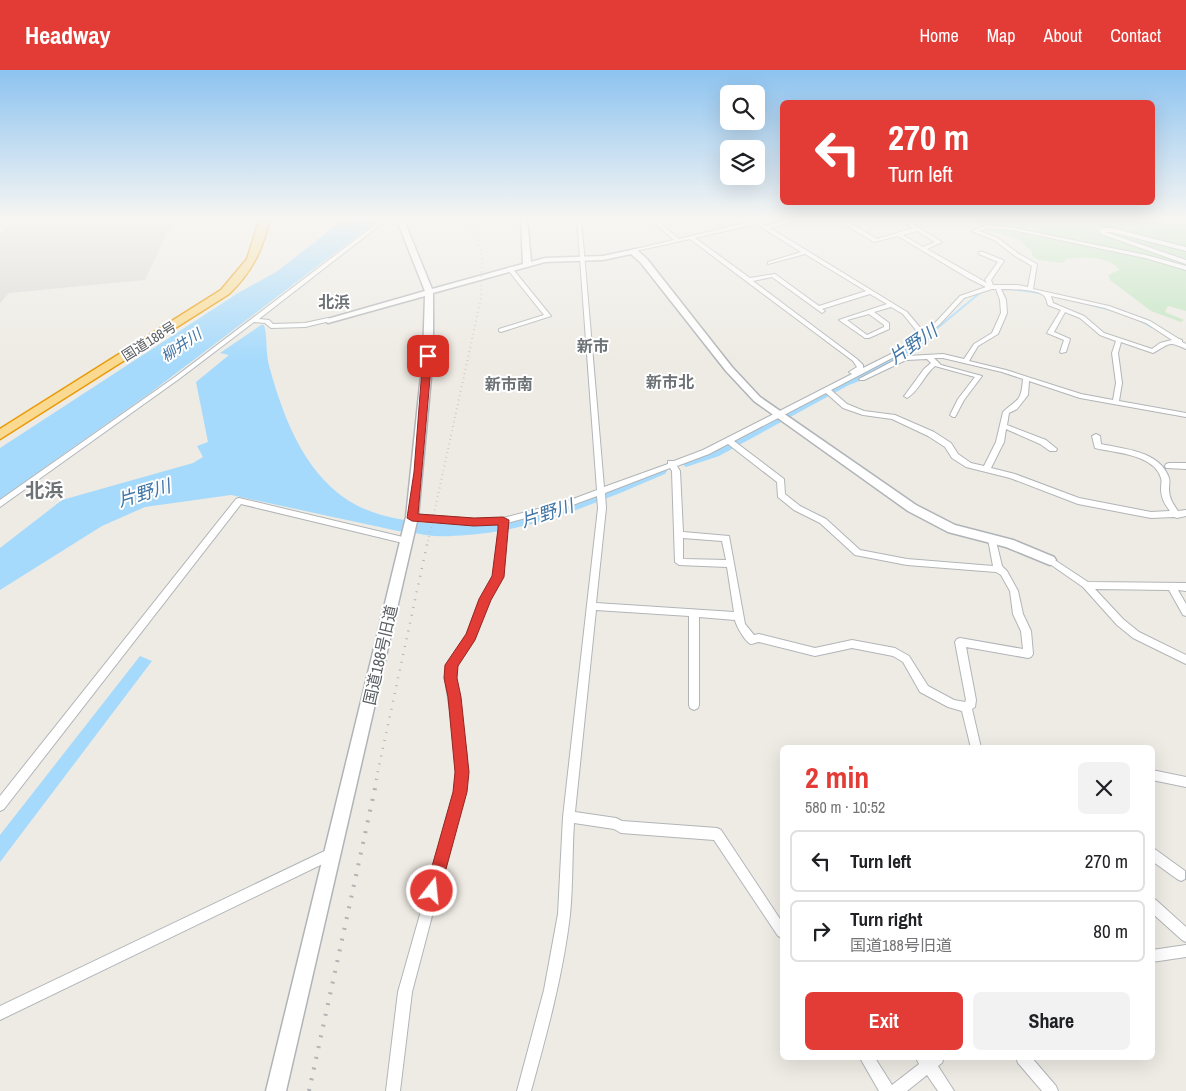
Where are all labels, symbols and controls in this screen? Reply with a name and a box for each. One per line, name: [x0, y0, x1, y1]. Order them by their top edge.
text: Headway: [25, 19, 110, 51]
text: Home: [919, 23, 959, 48]
text: Map: [987, 23, 1016, 48]
text: About: [1044, 23, 1082, 48]
text: Contact: [1110, 23, 1161, 48]
map controls: [720, 85, 765, 185]
button: search: [720, 85, 765, 130]
text: 270 m: [888, 114, 969, 161]
icon: left: [805, 120, 870, 185]
button: layers: [720, 140, 765, 185]
text: Turn left: [888, 159, 953, 189]
district label: 北浜: [318, 291, 350, 313]
street label: 国道188号: [118, 317, 180, 365]
water label: 片野川: [884, 317, 944, 370]
water label: 柳井川: [156, 323, 207, 366]
pin: [407, 335, 449, 377]
district label: 新市: [577, 335, 609, 357]
icon: arrive: [414, 342, 442, 370]
district label: 新市北: [646, 371, 694, 393]
district label: 新市南: [485, 373, 533, 395]
water label: 片野川: [115, 473, 175, 513]
district label: 北浜: [25, 477, 63, 503]
water label: 片野川: [517, 492, 578, 533]
street label: 国道188号旧道: [358, 603, 402, 707]
text: 2 min: [805, 757, 869, 797]
button: close: [1078, 762, 1130, 814]
text: 580 m · 10:52: [805, 796, 885, 818]
icon: left: [807, 847, 835, 875]
text: Turn left: [850, 848, 911, 874]
text: 270 m: [1085, 848, 1128, 874]
position arrow: [405, 864, 457, 916]
text: Turn right: [850, 906, 922, 932]
icon: right: [807, 917, 835, 945]
text: 80 m: [1093, 918, 1128, 944]
text: 国道188号旧道: [850, 934, 952, 956]
button: Exit: [805, 992, 963, 1050]
button: Share: [973, 992, 1130, 1050]

